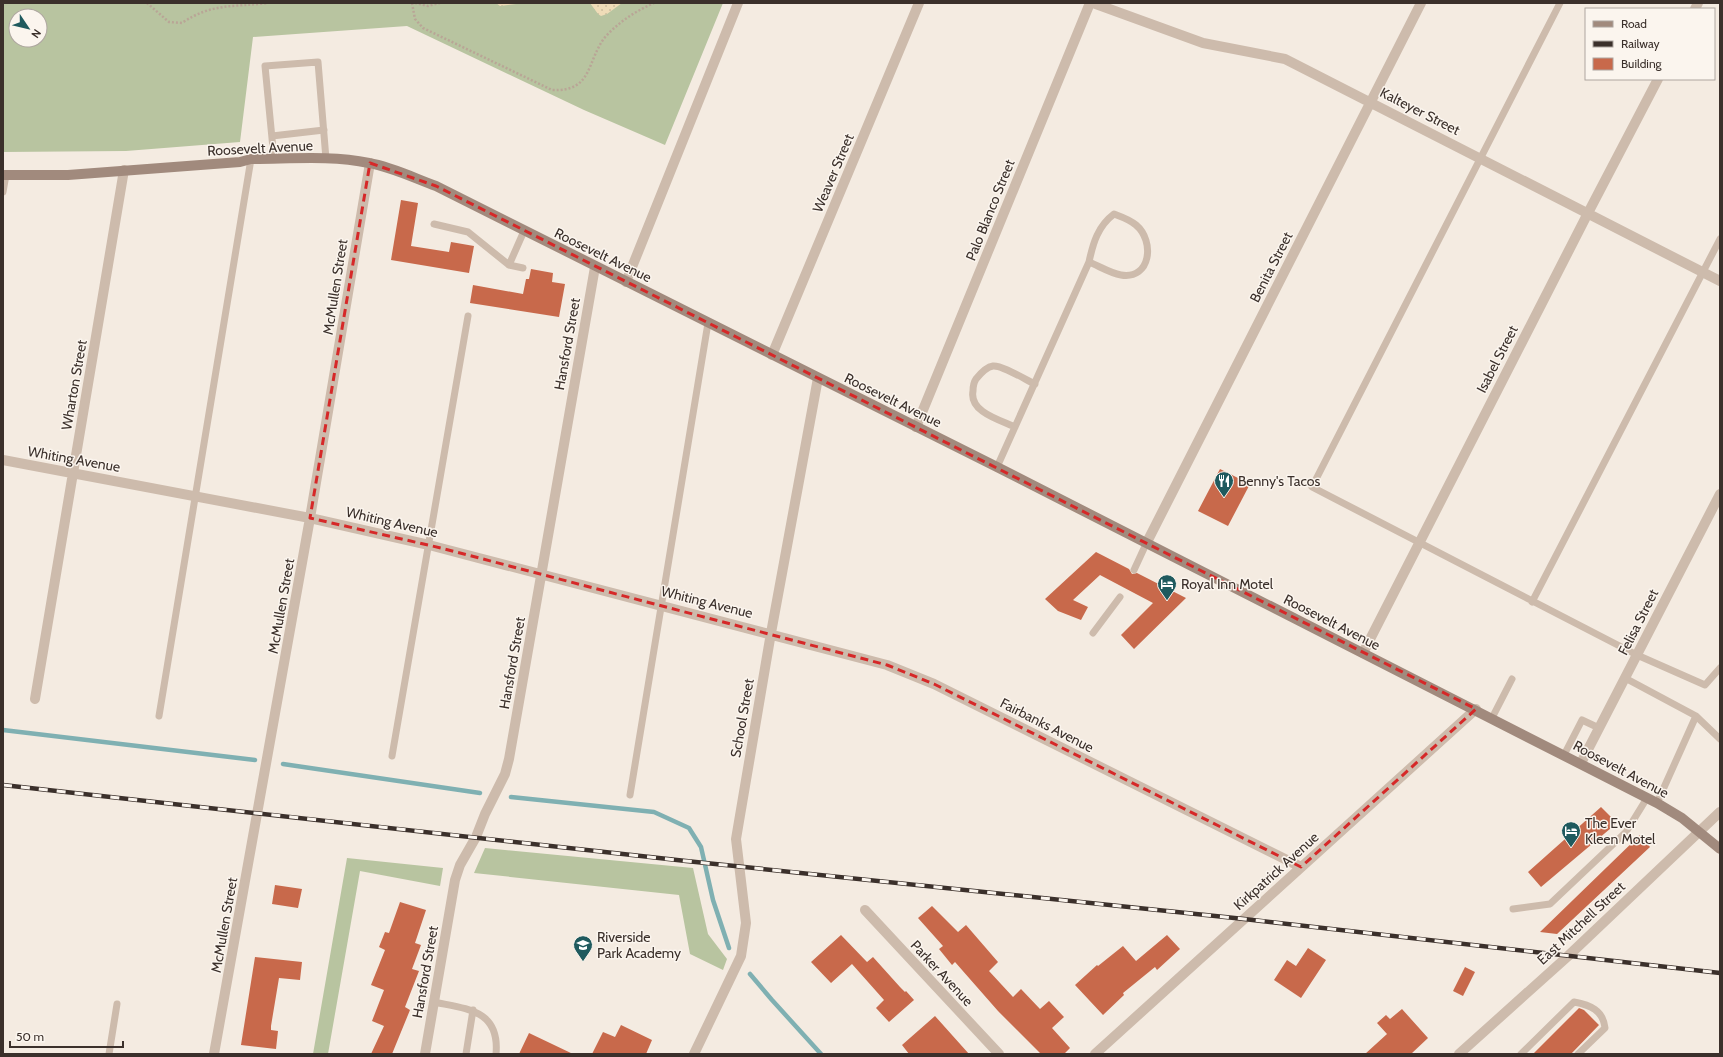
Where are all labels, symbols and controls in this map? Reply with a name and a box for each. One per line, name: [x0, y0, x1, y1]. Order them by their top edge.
north arrow: [8, 8, 48, 48]
legend: [1585, 8, 1715, 80]
text: Road: [1621, 16, 1647, 31]
text: N: [28, 27, 44, 41]
text: Railway: [1621, 36, 1659, 51]
text: Building: [1621, 56, 1663, 71]
street label: Kalteyer Street: [1377, 83, 1463, 139]
street label: Weaver Street: [808, 131, 858, 215]
street label: Roosevelt Avenue: [207, 136, 313, 160]
street label: Palo Blanco Street: [961, 156, 1019, 263]
street label: Roosevelt Avenue: [551, 224, 655, 286]
street label: Benita Street: [1246, 228, 1297, 305]
street label: McMullen Street: [319, 238, 351, 336]
street label: Hansford Street: [550, 296, 584, 392]
street label: Isabel Street: [1472, 322, 1522, 396]
street label: Wharton Street: [57, 338, 91, 432]
street label: Roosevelt Avenue: [841, 369, 945, 431]
street label: Whiting Avenue: [26, 442, 122, 476]
restaurant icon: Benny's Tacos: [1213, 470, 1235, 498]
place label: Benny's Tacos: [1238, 472, 1321, 490]
street label: Whiting Avenue: [344, 503, 440, 541]
street label: McMullen Street: [264, 557, 298, 655]
hotel icon: Royal Inn Motel: [1156, 573, 1178, 601]
place label: Royal Inn Motel: [1181, 575, 1274, 593]
street label: Whiting Avenue: [659, 582, 755, 622]
street label: Felisa Street: [1614, 586, 1662, 658]
street label: Roosevelt Avenue: [1281, 590, 1383, 654]
street label: Hansford Street: [495, 615, 529, 711]
street label: School Street: [726, 677, 758, 759]
street label: Fairbanks Avenue: [997, 694, 1097, 756]
street label: Roosevelt Avenue: [1570, 736, 1672, 802]
place label: The Ever Kleen Motel: [1585, 814, 1656, 848]
hotel icon: The Ever Kleen Motel: [1560, 820, 1582, 848]
street label: Kirkpatrick Avenue: [1230, 828, 1322, 914]
street label: McMullen Street: [207, 876, 241, 974]
street label: East Mitchell Street: [1533, 877, 1629, 968]
street label: Hansford Street: [408, 924, 442, 1020]
place label: Riverside Park Academy: [597, 928, 681, 962]
school or university icon: Riverside Park Academy: [572, 934, 594, 962]
street label: Parker Avenue: [907, 936, 977, 1010]
scale bar: [10, 1023, 123, 1049]
text: 50 m: [16, 1029, 44, 1044]

